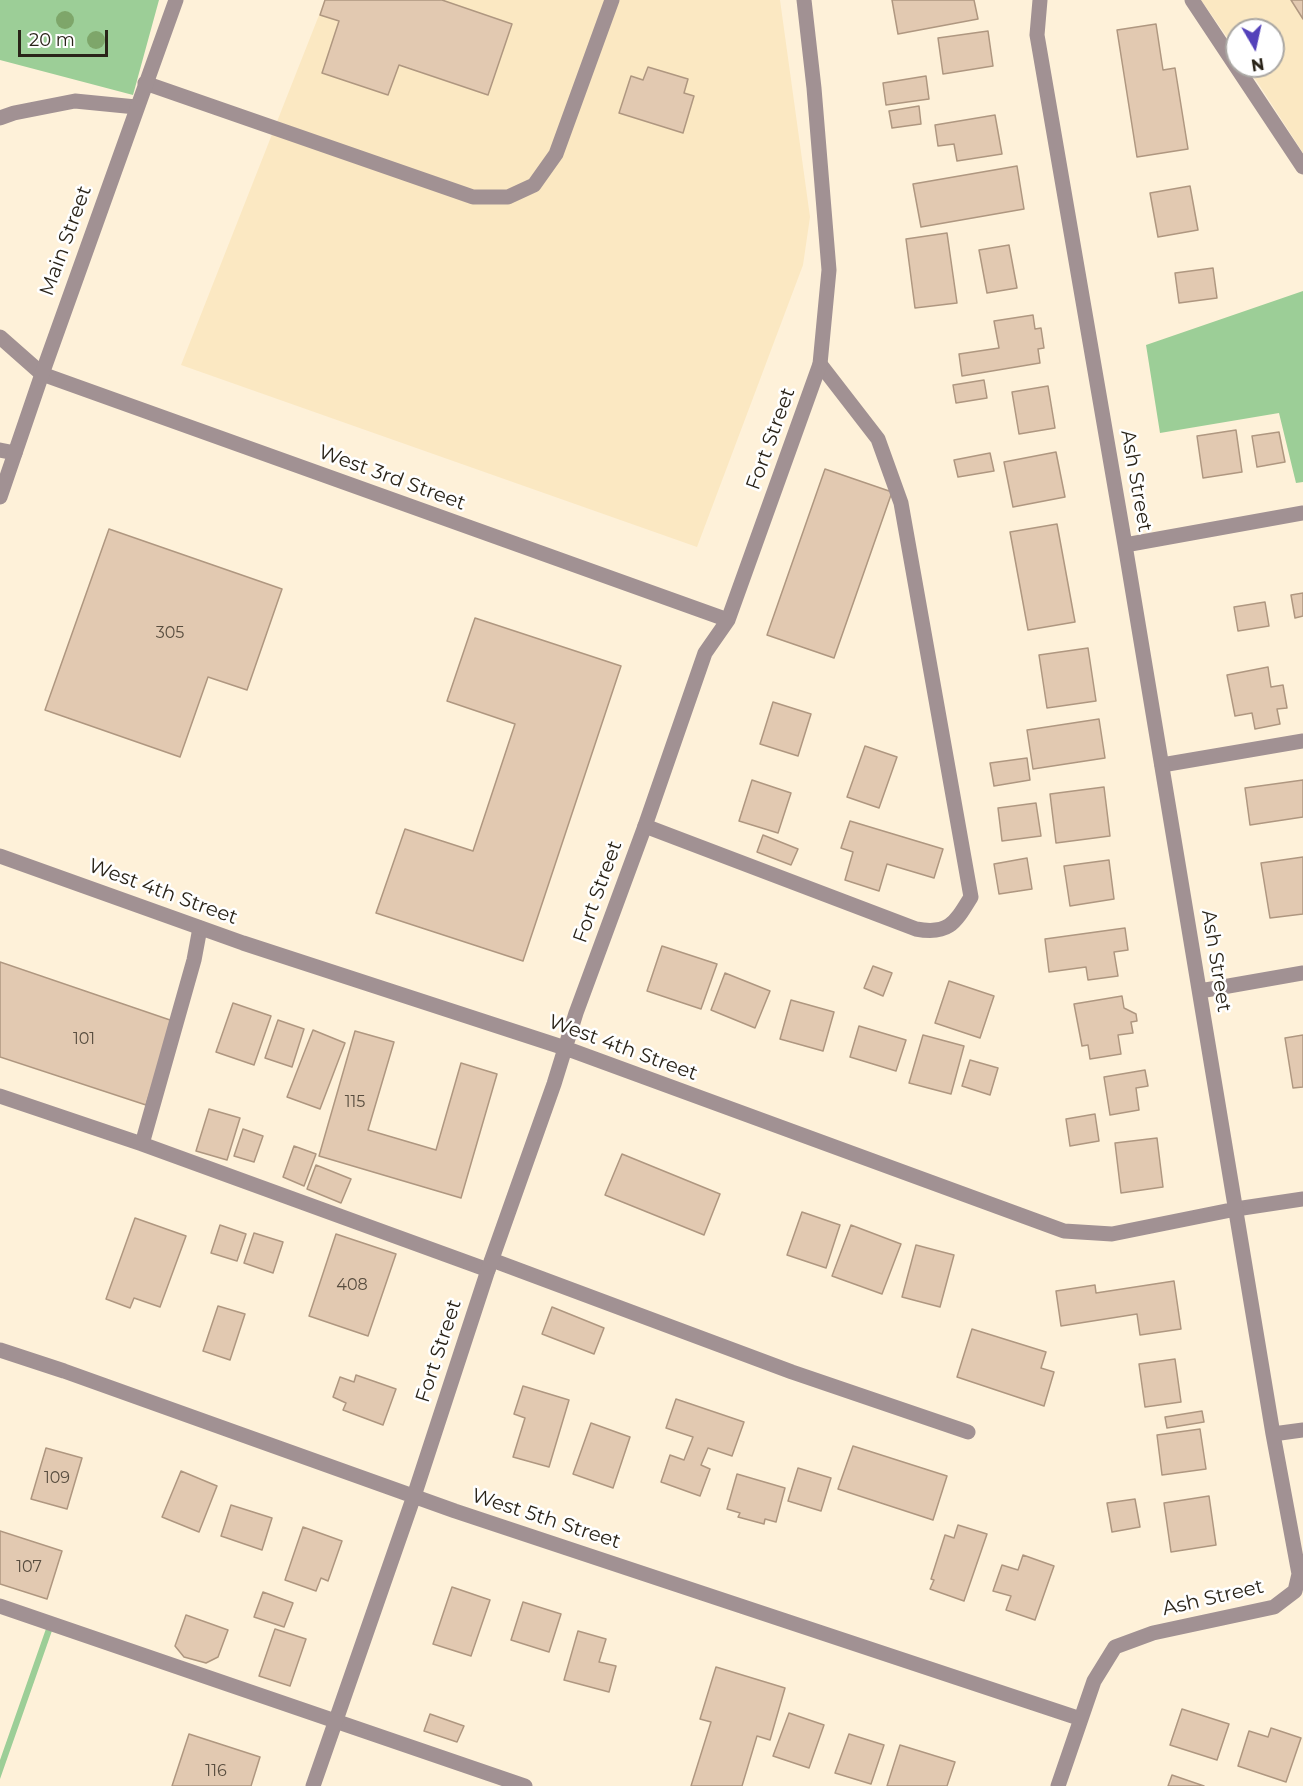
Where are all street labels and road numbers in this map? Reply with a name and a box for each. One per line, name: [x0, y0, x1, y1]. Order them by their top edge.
street label: Main Street: [35, 183, 97, 299]
street label: Fort Street: [741, 385, 801, 493]
street label: Ash Street: [1115, 428, 1157, 534]
street label: West 3rd Street: [315, 440, 469, 516]
street label: Fort Street: [568, 838, 628, 946]
street label: West 4th Street: [85, 854, 241, 930]
street label: Ash Street: [1196, 908, 1236, 1014]
street label: West 4th Street: [545, 1010, 701, 1086]
street label: Fort Street: [411, 1296, 467, 1406]
street label: West 5th Street: [469, 1484, 623, 1554]
street label: Ash Street: [1160, 1575, 1266, 1621]

